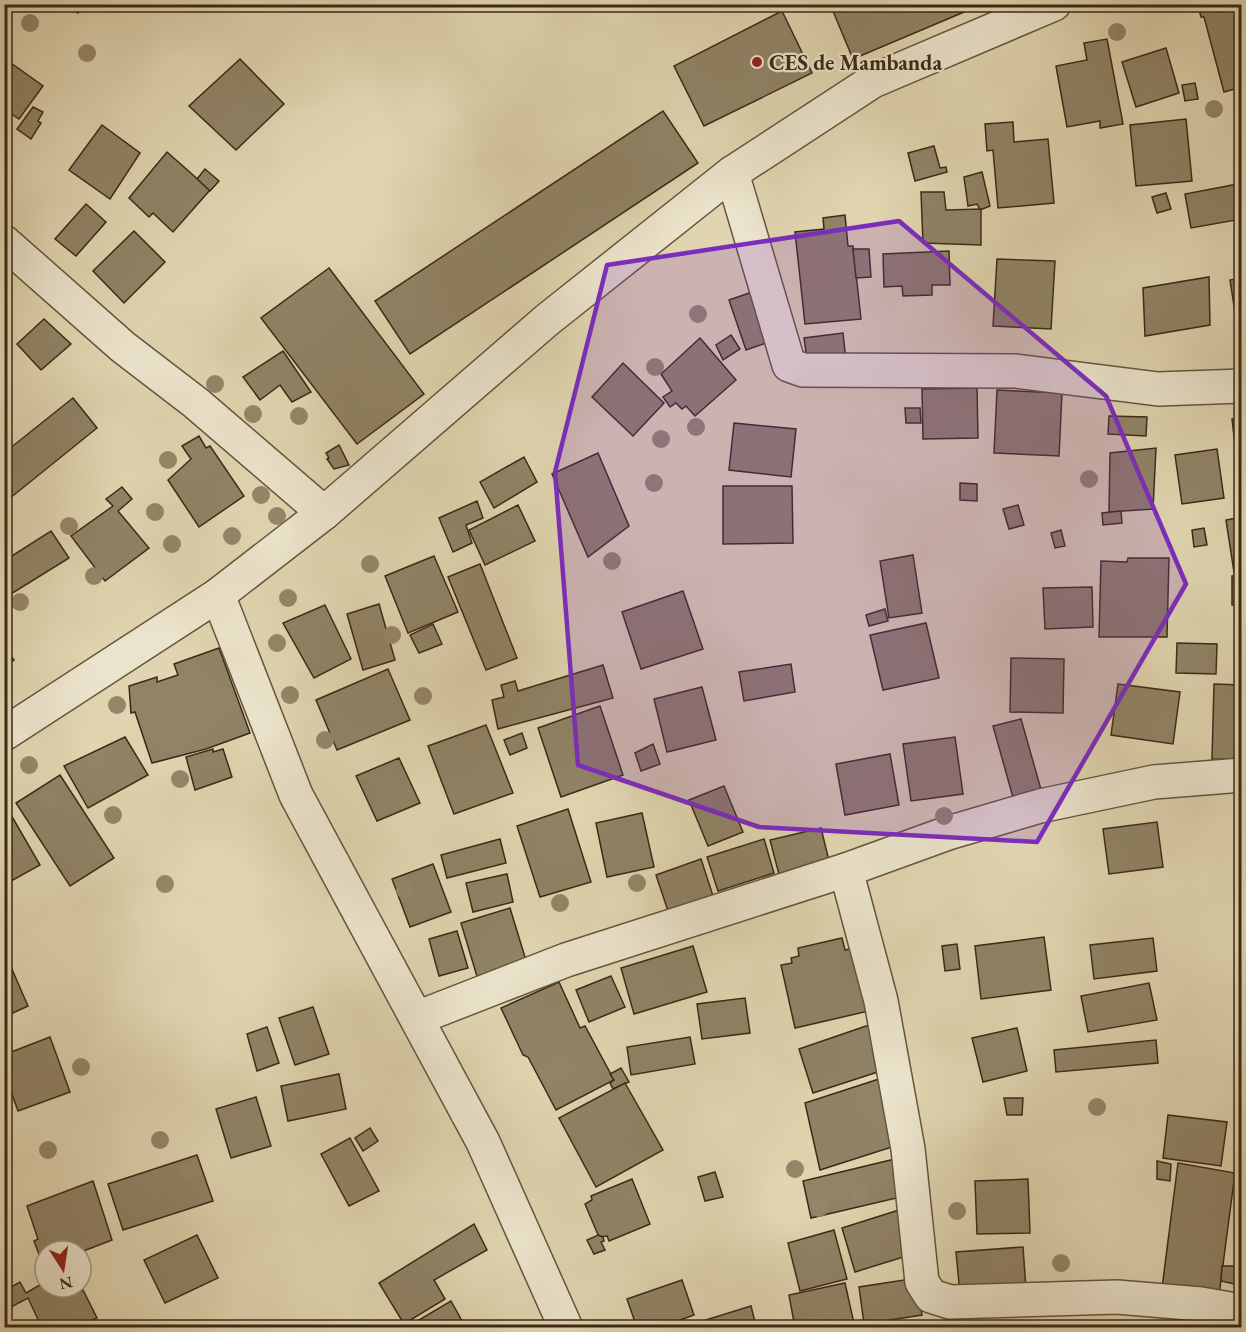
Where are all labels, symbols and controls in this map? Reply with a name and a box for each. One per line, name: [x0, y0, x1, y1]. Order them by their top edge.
place label: CES de Mambanda: [769, 48, 942, 77]
marker: CES de Mambanda: [750, 55, 764, 69]
north arrow: [33, 1239, 93, 1299]
text: N: [57, 1272, 75, 1295]

